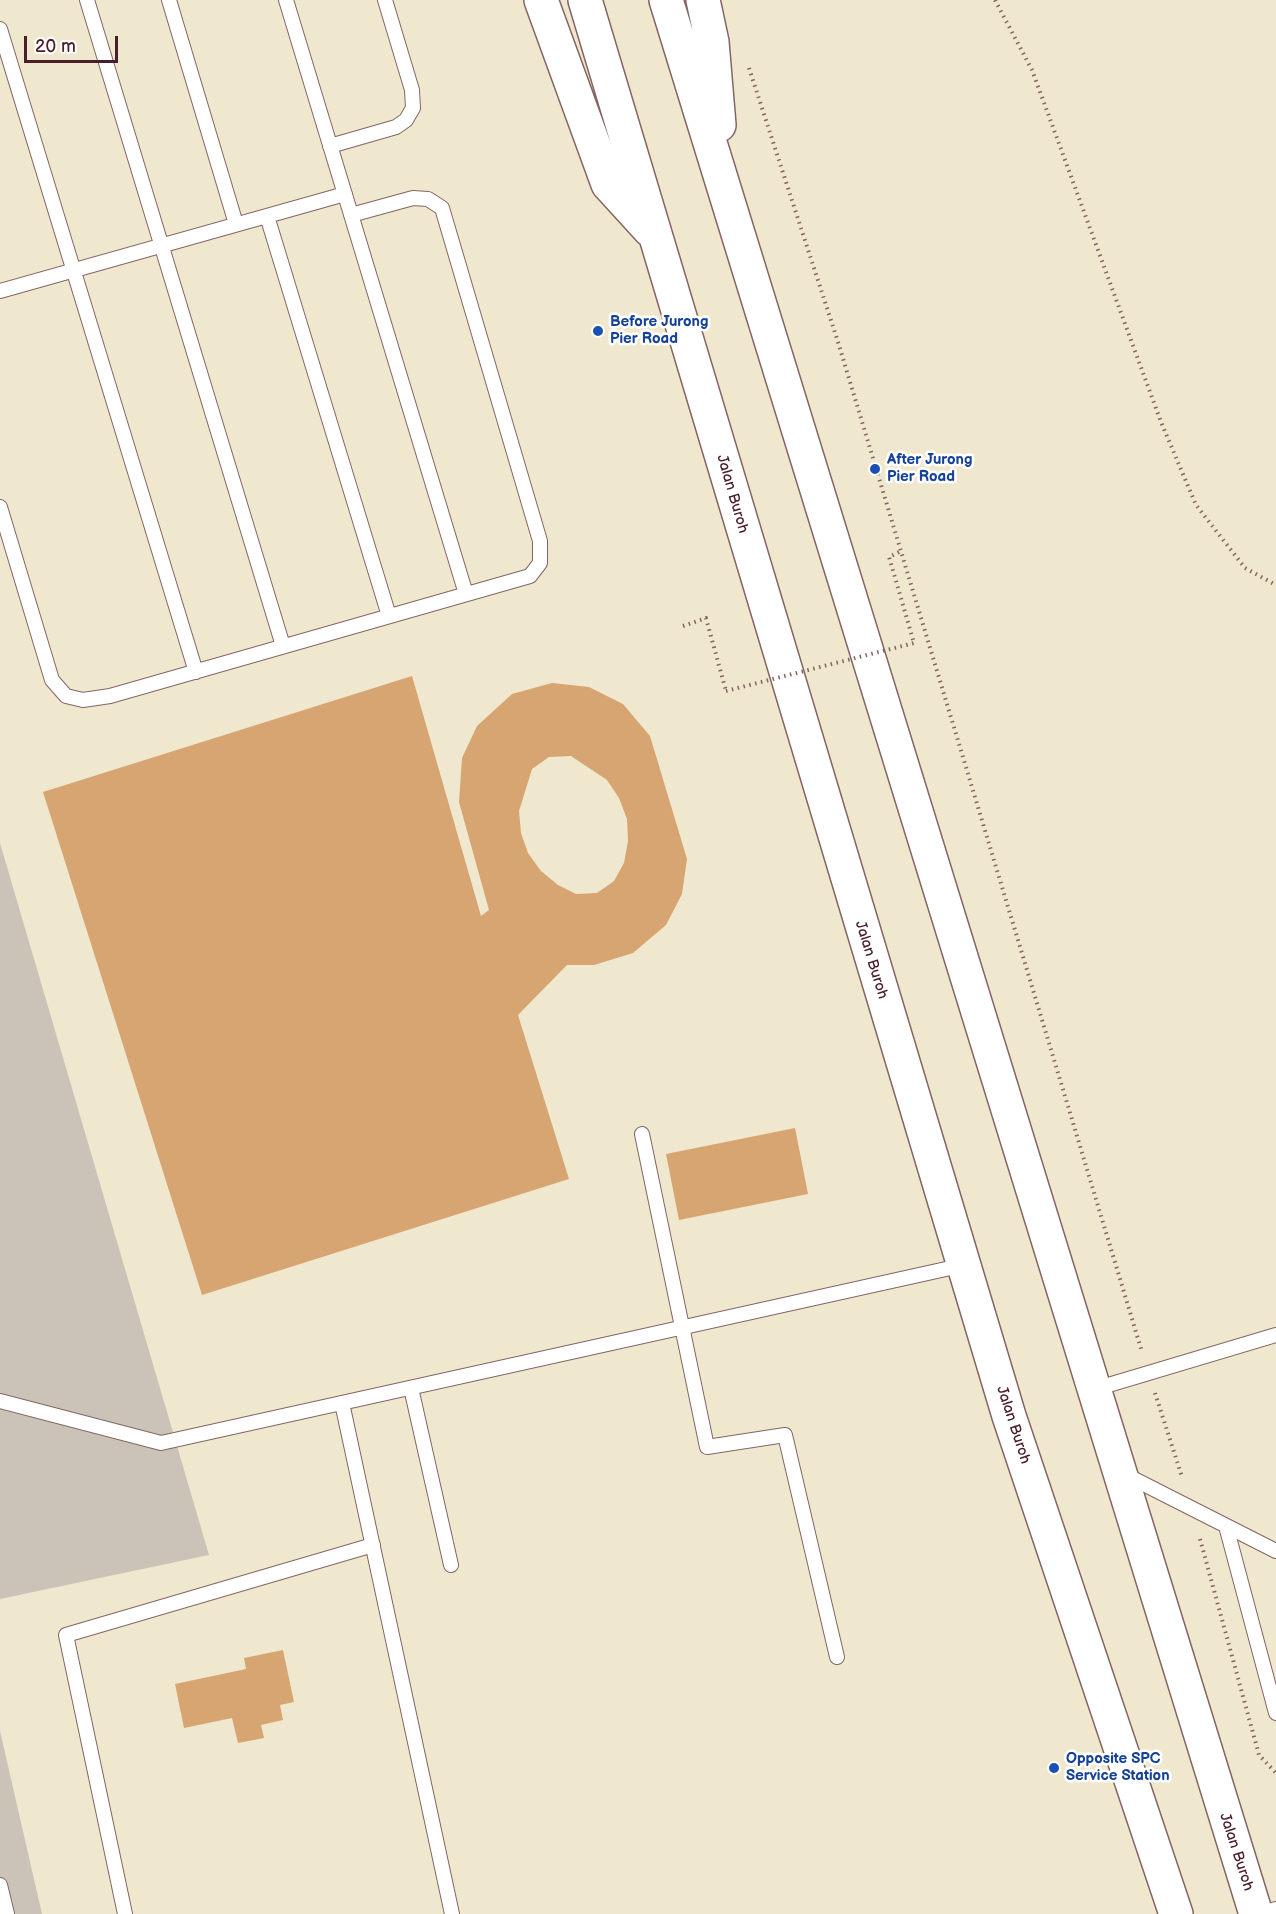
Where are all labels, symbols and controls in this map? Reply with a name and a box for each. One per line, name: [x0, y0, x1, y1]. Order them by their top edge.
scale bar: [27, 24, 122, 62]
text: 20 m: [35, 36, 76, 57]
place label: Before Jurong Pier Road: [610, 313, 708, 348]
marker: Before Jurong Pier Road: [591, 324, 605, 338]
place label: After Jurong Pier Road: [887, 451, 972, 486]
street label: Jalan Buroh: [712, 453, 752, 535]
marker: After Jurong Pier Road: [868, 462, 882, 476]
street label: Jalan Buroh: [851, 919, 891, 1001]
street label: Jalan Buroh: [992, 1384, 1034, 1466]
place label: Opposite SPC Service Station: [1066, 1750, 1169, 1785]
marker: Opposite SPC Service Station: [1047, 1761, 1061, 1775]
street label: Jalan Buroh: [1215, 1811, 1257, 1893]

